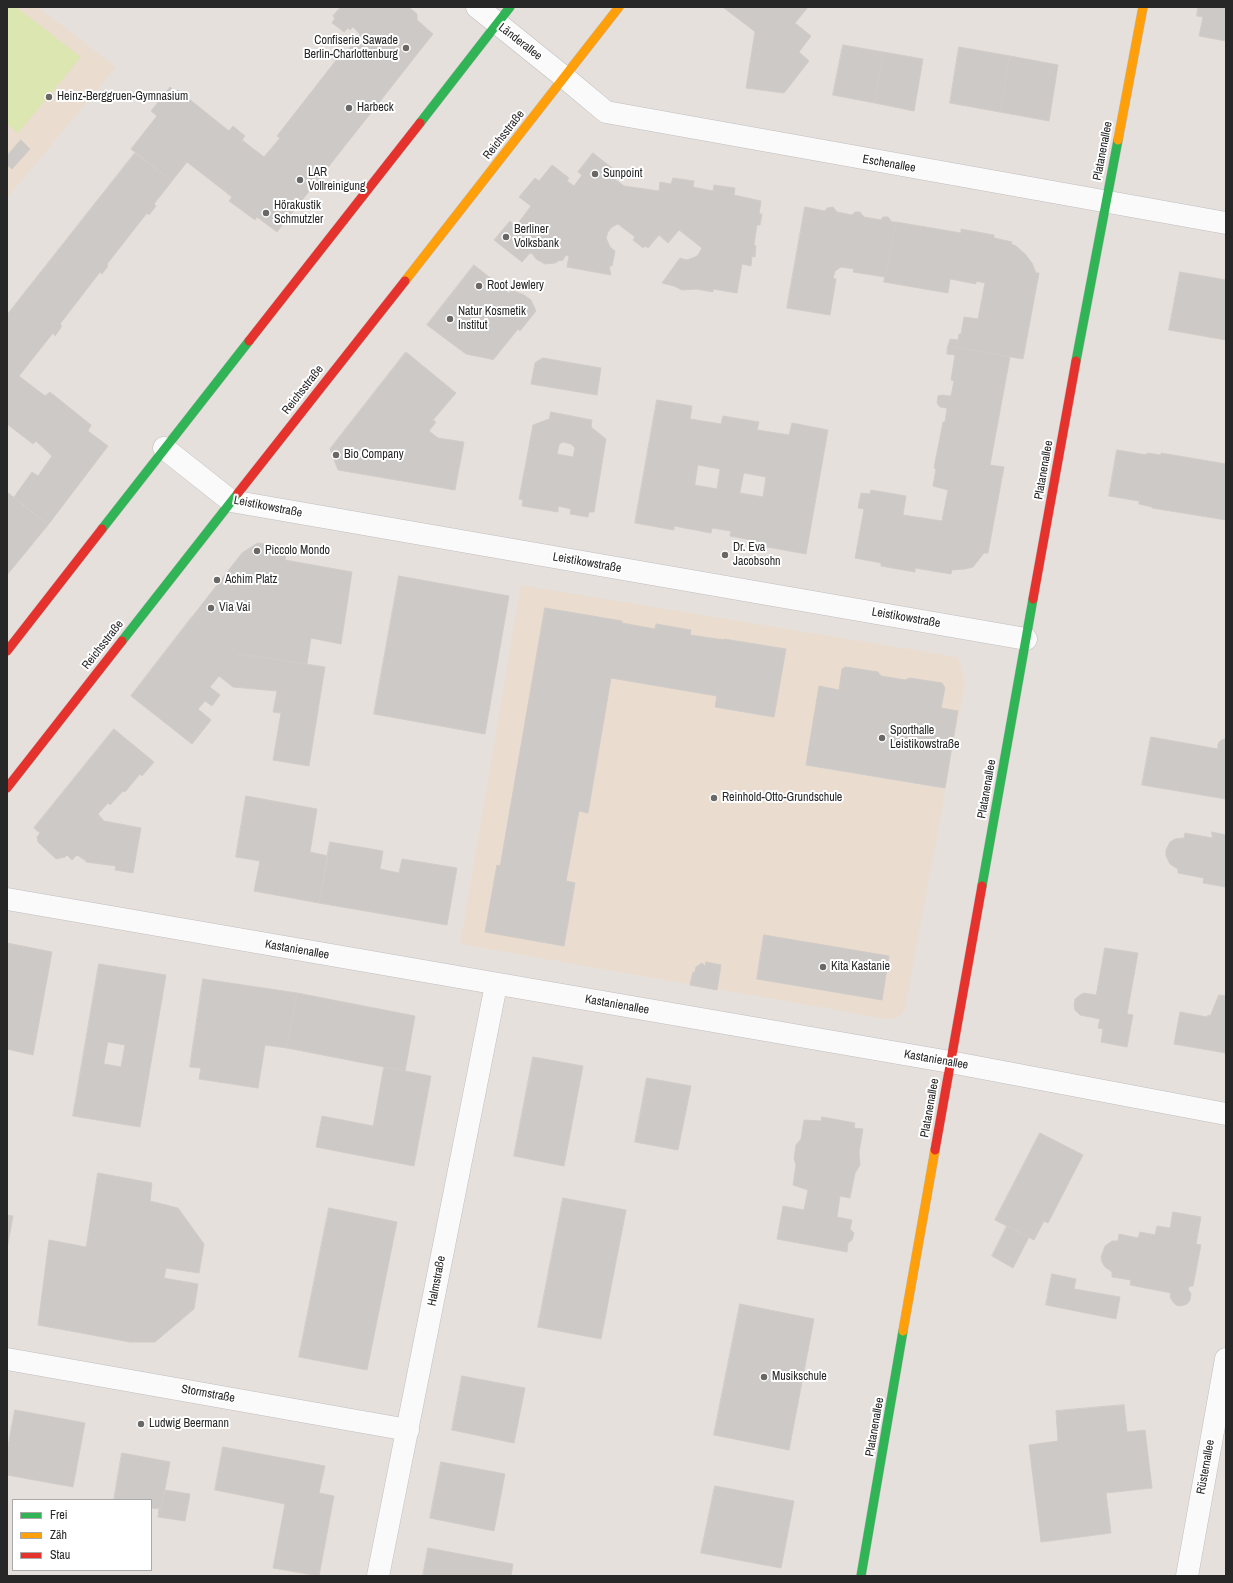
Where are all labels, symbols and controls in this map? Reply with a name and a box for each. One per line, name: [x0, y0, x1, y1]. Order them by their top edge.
street label: Länderallee: [495, 20, 545, 64]
place label: Confiserie Sawade Berlin-Charlottenburg: [304, 34, 398, 62]
marker: Confiserie Sawade Berlin-Charlottenburg: [401, 43, 411, 53]
place label: Heinz-Berggruen-Gymnasium: [57, 90, 188, 104]
marker: Heinz-Berggruen-Gymnasium: [44, 92, 54, 102]
place label: Harbeck: [357, 101, 394, 115]
marker: Harbeck: [344, 103, 354, 113]
street label: Reichsstraße: [480, 108, 528, 162]
street label: Platanenallee: [1090, 120, 1116, 182]
street label: Eschenallee: [861, 152, 917, 176]
place label: LAR Vollreinigung: [308, 166, 365, 194]
place label: Sunpoint: [603, 167, 642, 181]
marker: Sunpoint: [590, 169, 600, 179]
marker: LAR Vollreinigung: [295, 175, 305, 185]
place label: Hörakustik Schmutzler: [274, 199, 323, 227]
marker: Hörakustik Schmutzler: [261, 208, 271, 218]
place label: Berliner Volksbank: [514, 223, 559, 251]
marker: Berliner Volksbank: [501, 232, 511, 242]
place label: Root Jewlery: [487, 279, 544, 293]
marker: Root Jewlery: [474, 281, 484, 291]
place label: Natur Kosmetik Institut: [458, 305, 526, 333]
marker: Natur Kosmetik Institut: [445, 314, 455, 324]
street label: Reichsstraße: [279, 363, 327, 417]
street label: Platanenallee: [1032, 439, 1056, 501]
place label: Bio Company: [344, 448, 404, 462]
marker: Bio Company: [331, 450, 341, 460]
street label: Leistikowstraße: [233, 493, 303, 521]
place label: Dr. Eva Jacobsohn: [733, 541, 781, 569]
place label: Piccolo Mondo: [265, 544, 330, 558]
marker: Piccolo Mondo: [252, 546, 262, 556]
street label: Leistikowstraße: [552, 550, 622, 576]
marker: Dr. Eva Jacobsohn: [720, 550, 730, 560]
place label: Achim Platz: [225, 573, 277, 587]
marker: Achim Platz: [212, 575, 222, 585]
place label: Via Vai: [219, 601, 250, 615]
marker: Via Vai: [206, 603, 216, 613]
street label: Leistikowstraße: [871, 605, 941, 631]
street label: Reichsstraße: [79, 618, 127, 672]
place label: Sporthalle Leistikowstraße: [890, 724, 959, 752]
marker: Sporthalle Leistikowstraße: [877, 733, 887, 743]
street label: Platanenallee: [975, 758, 999, 820]
place label: Reinhold-Otto-Grundschule: [722, 791, 842, 805]
marker: Reinhold-Otto-Grundschule: [709, 793, 719, 803]
street label: Kastanienallee: [264, 937, 330, 963]
place label: Kita Kastanie: [831, 960, 890, 974]
marker: Kita Kastanie: [818, 962, 828, 972]
street label: Kastanienallee: [584, 992, 650, 1018]
street label: Kastanienallee: [903, 1047, 969, 1073]
street label: Platanenallee: [918, 1077, 942, 1139]
street label: Halmstraße: [425, 1255, 449, 1307]
place label: Musikschule: [772, 1370, 827, 1384]
marker: Musikschule: [759, 1372, 769, 1382]
street label: Stormstraße: [180, 1382, 236, 1406]
street label: Platanenallee: [863, 1396, 887, 1458]
place label: Ludwig Beermann: [149, 1417, 229, 1431]
marker: Ludwig Beermann: [136, 1419, 146, 1429]
street label: Rüsternallee: [1194, 1439, 1218, 1495]
legend: [12, 1499, 152, 1571]
text: Frei: [50, 1507, 68, 1523]
text: Zäh: [50, 1527, 67, 1543]
text: Stau: [50, 1547, 70, 1563]

